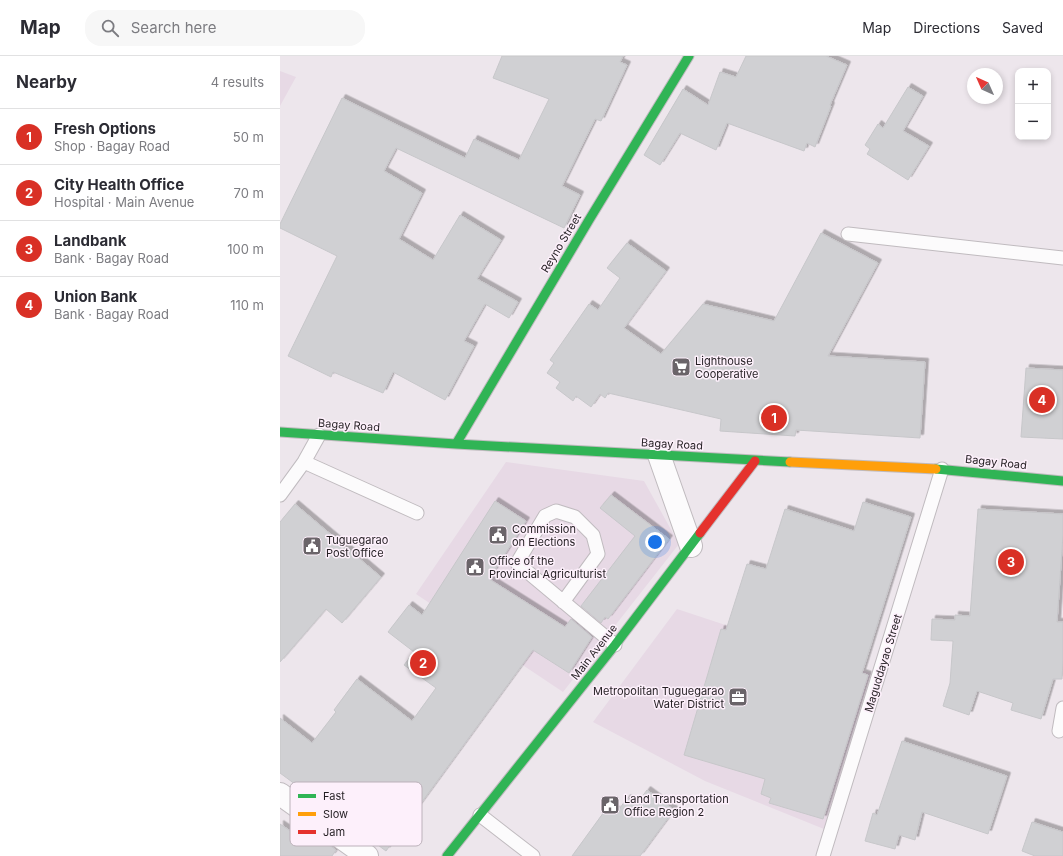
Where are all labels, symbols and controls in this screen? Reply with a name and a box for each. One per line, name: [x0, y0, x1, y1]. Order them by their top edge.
search box: [85, 10, 365, 46]
text: Map: [20, 16, 61, 39]
icon: search: [99, 17, 121, 39]
text: Search here: [131, 18, 216, 37]
text: Map: [862, 19, 891, 36]
text: Directions: [913, 19, 980, 36]
text: Saved: [1002, 19, 1043, 36]
north arrow: [967, 68, 1003, 104]
map controls: [1015, 68, 1051, 140]
button: +: [1015, 68, 1051, 104]
text: Nearby: [16, 72, 77, 92]
text: 4 results: [211, 74, 264, 90]
button: −: [1015, 104, 1051, 140]
text: Fresh Options: [54, 119, 156, 138]
text: 1: [26, 129, 32, 145]
text: 50 m: [233, 129, 264, 145]
text: Shop · Bagay Road: [54, 138, 170, 154]
text: City Health Office: [54, 175, 184, 194]
text: 2: [25, 185, 33, 201]
text: 70 m: [234, 185, 264, 201]
text: Hospital · Main Avenue: [54, 194, 194, 210]
street label: Reyno Street: [538, 211, 584, 275]
text: Landbank: [54, 231, 126, 250]
text: 3: [25, 241, 33, 257]
text: 100 m: [227, 241, 264, 257]
text: Bank · Bagay Road: [54, 250, 169, 266]
text: Union Bank: [54, 287, 137, 306]
text: 4: [25, 297, 33, 313]
text: 110 m: [230, 297, 264, 313]
text: Bank · Bagay Road: [54, 306, 169, 322]
place label: Lighthouse Cooperative: [695, 354, 758, 381]
supermarket icon: Lighthouse Cooperative: [670, 356, 692, 378]
pin: 4: [1029, 385, 1055, 415]
pin: 1: [761, 403, 787, 433]
street label: Bagay Road: [318, 416, 380, 434]
street label: Bagay Road: [641, 435, 703, 453]
street label: Bagay Road: [964, 452, 1028, 472]
place label: Commission on Elections: [512, 522, 576, 549]
public building icon: Commission on Elections: [487, 524, 509, 546]
your location: [645, 532, 665, 552]
place label: Tuguegarao Post Office: [326, 533, 389, 560]
public building icon: Tuguegarao Post Office: [301, 535, 323, 557]
pin: 3: [998, 547, 1024, 577]
place label: Office of the Provincial Agriculturist: [489, 554, 606, 581]
public building icon: Office of the Provincial Agriculturist: [464, 556, 486, 578]
street label: Maguddayao Street: [861, 612, 905, 714]
street label: Main Avenue: [568, 621, 620, 683]
pin: 2: [410, 648, 436, 678]
place label: Metropolitan Tuguegarao Water District: [593, 684, 724, 711]
office icon: Metropolitan Tuguegarao Water District: [727, 686, 749, 708]
legend: [290, 782, 422, 846]
text: Fast: [323, 789, 345, 803]
place label: Land Transportation Office Region 2: [624, 792, 729, 819]
public building icon: Land Transportation Office Region 2: [599, 794, 621, 816]
text: Slow: [323, 807, 348, 821]
text: Jam: [323, 825, 345, 839]

